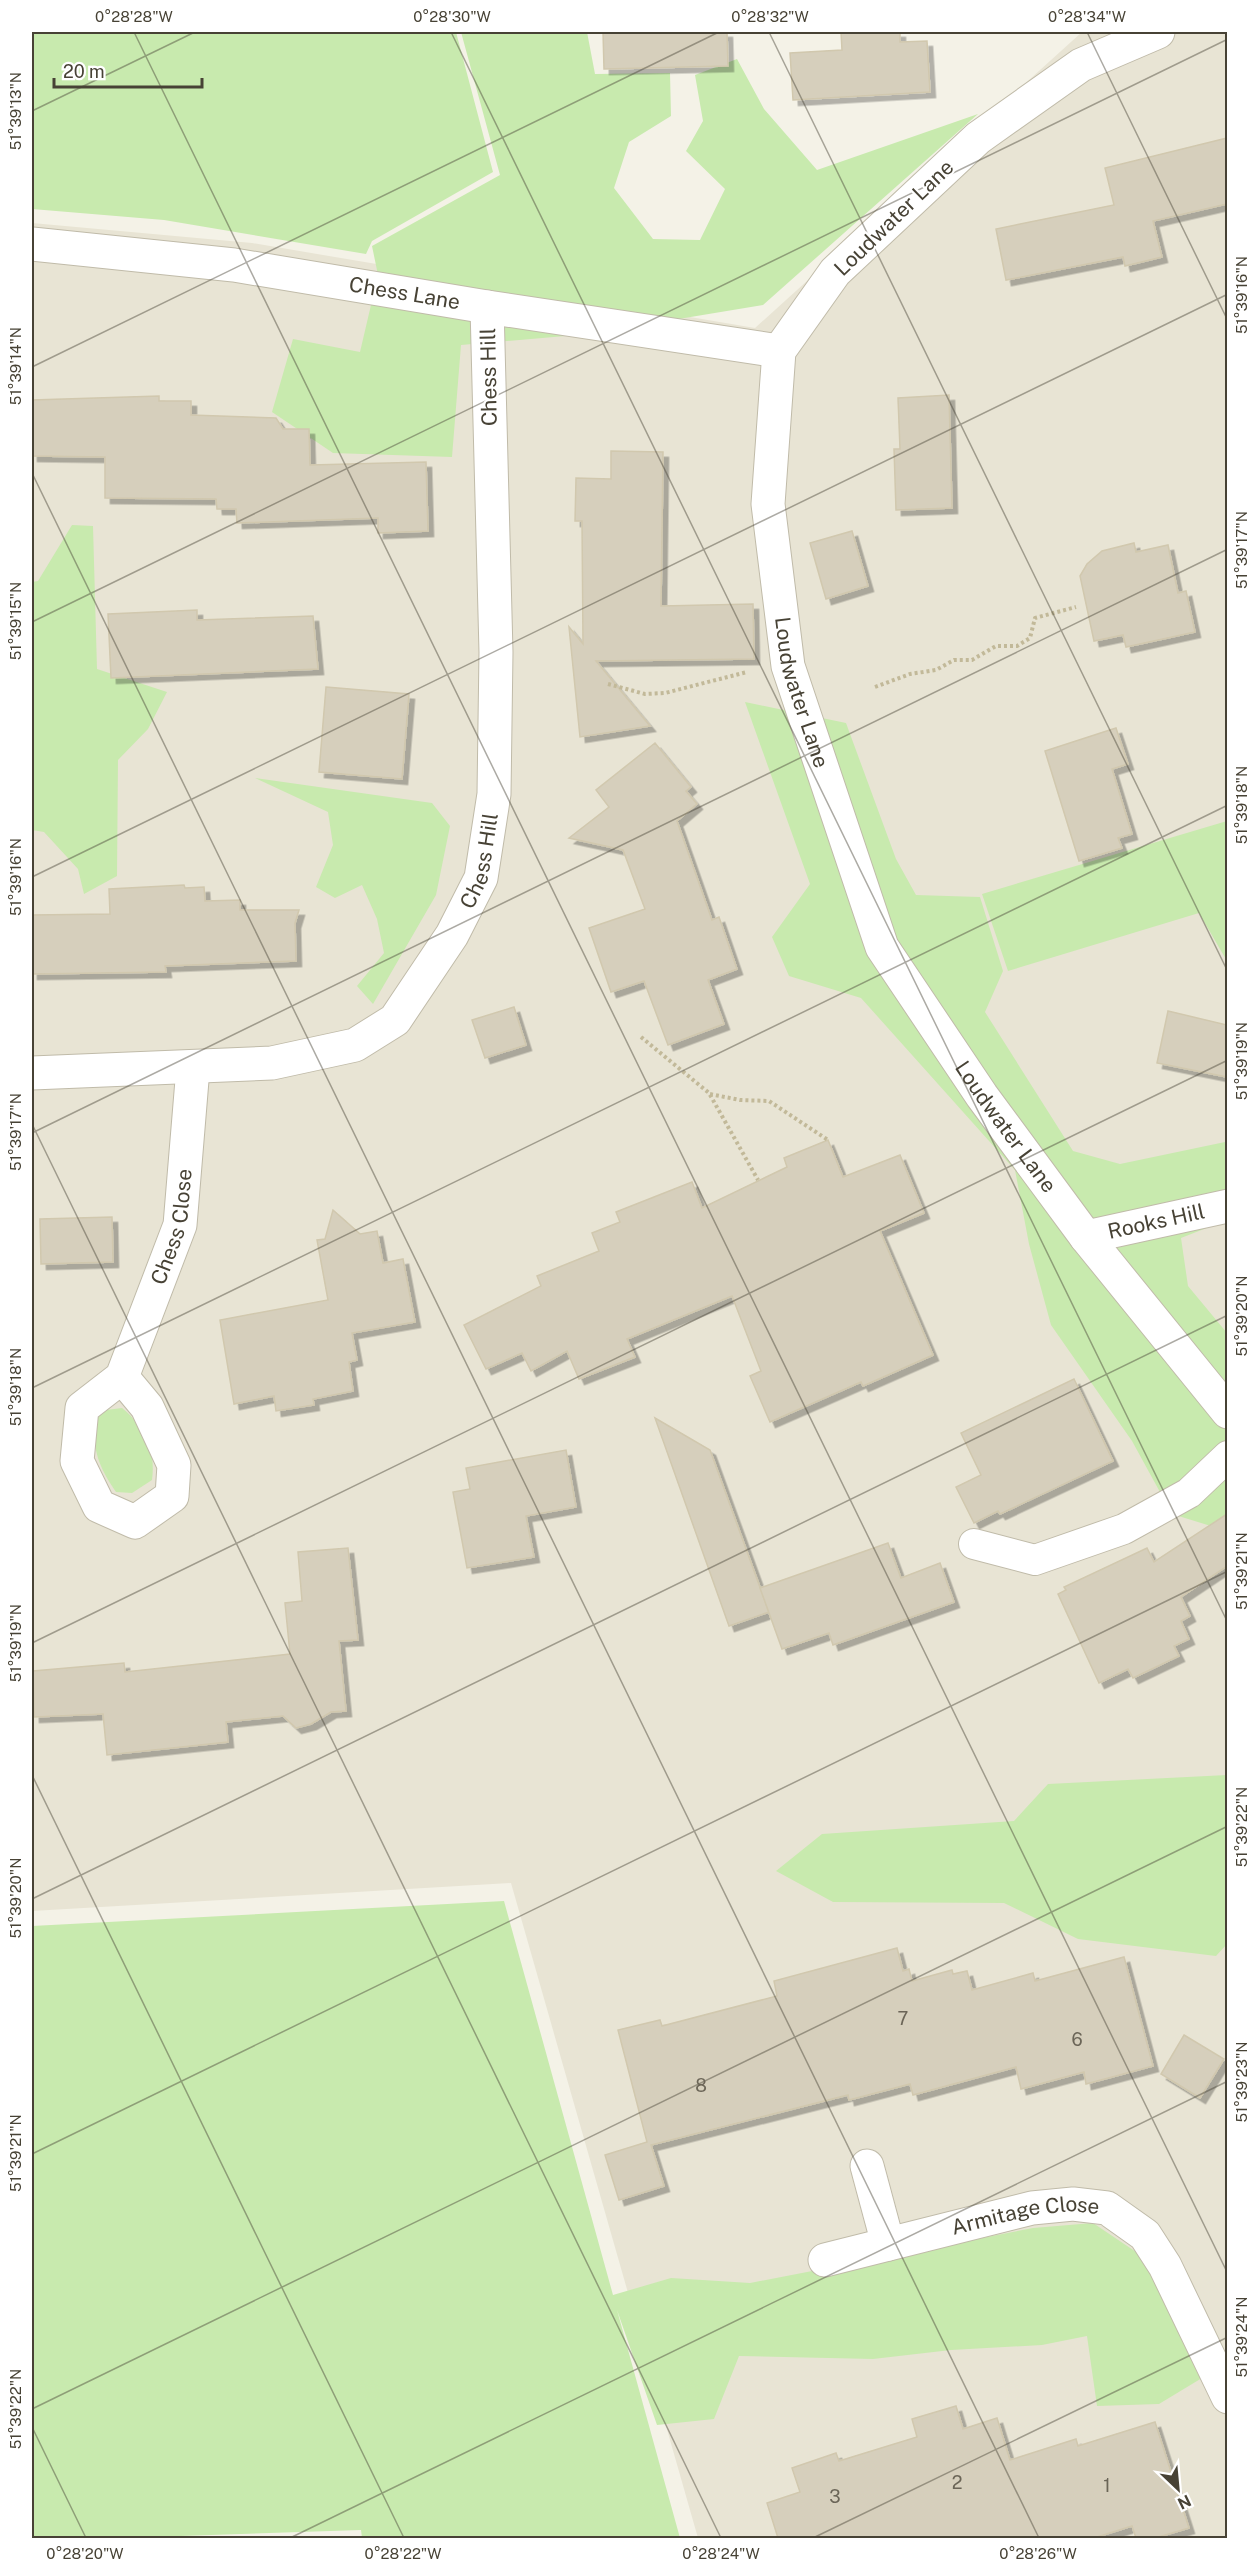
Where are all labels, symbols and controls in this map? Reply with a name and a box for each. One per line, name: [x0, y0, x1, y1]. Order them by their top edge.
text: 0°28'28"W: [95, 8, 173, 25]
text: 0°28'30"W: [413, 8, 491, 25]
text: 0°28'32"W: [731, 8, 809, 25]
text: 0°28'34"W: [1048, 8, 1126, 25]
scale bar: [54, 51, 202, 89]
text: 20 m: [63, 61, 105, 82]
text: 51°39'13"N: [7, 72, 24, 150]
street label: Loudwater Lane: [829, 154, 958, 281]
text: 51°39'16"N: [1233, 256, 1250, 334]
street label: Chess Lane: [347, 271, 462, 314]
text: 51°39'14"N: [7, 327, 24, 405]
street label: Chess Hill: [475, 328, 502, 426]
text: 51°39'17"N: [1233, 511, 1250, 589]
text: 51°39'15"N: [7, 582, 24, 660]
street label: Loudwater Lane: [770, 615, 834, 771]
text: 51°39'18"N: [1233, 766, 1250, 844]
street label: Chess Hill: [455, 811, 503, 913]
text: 51°39'16"N: [7, 838, 24, 916]
text: 51°39'19"N: [1233, 1022, 1250, 1100]
street label: Loudwater Lane: [950, 1056, 1062, 1197]
text: 51°39'17"N: [7, 1093, 24, 1171]
street label: Chess Close: [145, 1168, 197, 1288]
street label: Rooks Hill: [1105, 1198, 1207, 1244]
text: 51°39'20"N: [1233, 1276, 1250, 1356]
text: 51°39'18"N: [7, 1348, 24, 1426]
text: 51°39'21"N: [1233, 1532, 1250, 1610]
text: 51°39'19"N: [7, 1604, 24, 1682]
text: 51°39'22"N: [1233, 1787, 1250, 1867]
text: 51°39'20"N: [7, 1858, 24, 1938]
house number: 7: [898, 2008, 908, 2029]
house number: 6: [1071, 2029, 1083, 2050]
text: 51°39'23"N: [1233, 2041, 1250, 2123]
house number: 8: [695, 2075, 707, 2096]
text: 51°39'21"N: [7, 2114, 24, 2192]
street label: Armitage Close: [949, 2191, 1101, 2240]
text: 51°39'24"N: [1233, 2296, 1250, 2378]
text: 51°39'22"N: [7, 2369, 24, 2449]
north arrow: [1148, 2459, 1208, 2519]
house number: 2: [952, 2472, 962, 2493]
house number: 1: [1103, 2475, 1111, 2496]
house number: 3: [829, 2486, 841, 2507]
text: N: [1175, 2491, 1194, 2513]
text: 0°28'20"W: [46, 2545, 124, 2562]
text: 0°28'22"W: [364, 2545, 442, 2562]
text: 0°28'24"W: [682, 2545, 760, 2562]
text: 0°28'26"W: [999, 2545, 1077, 2562]

